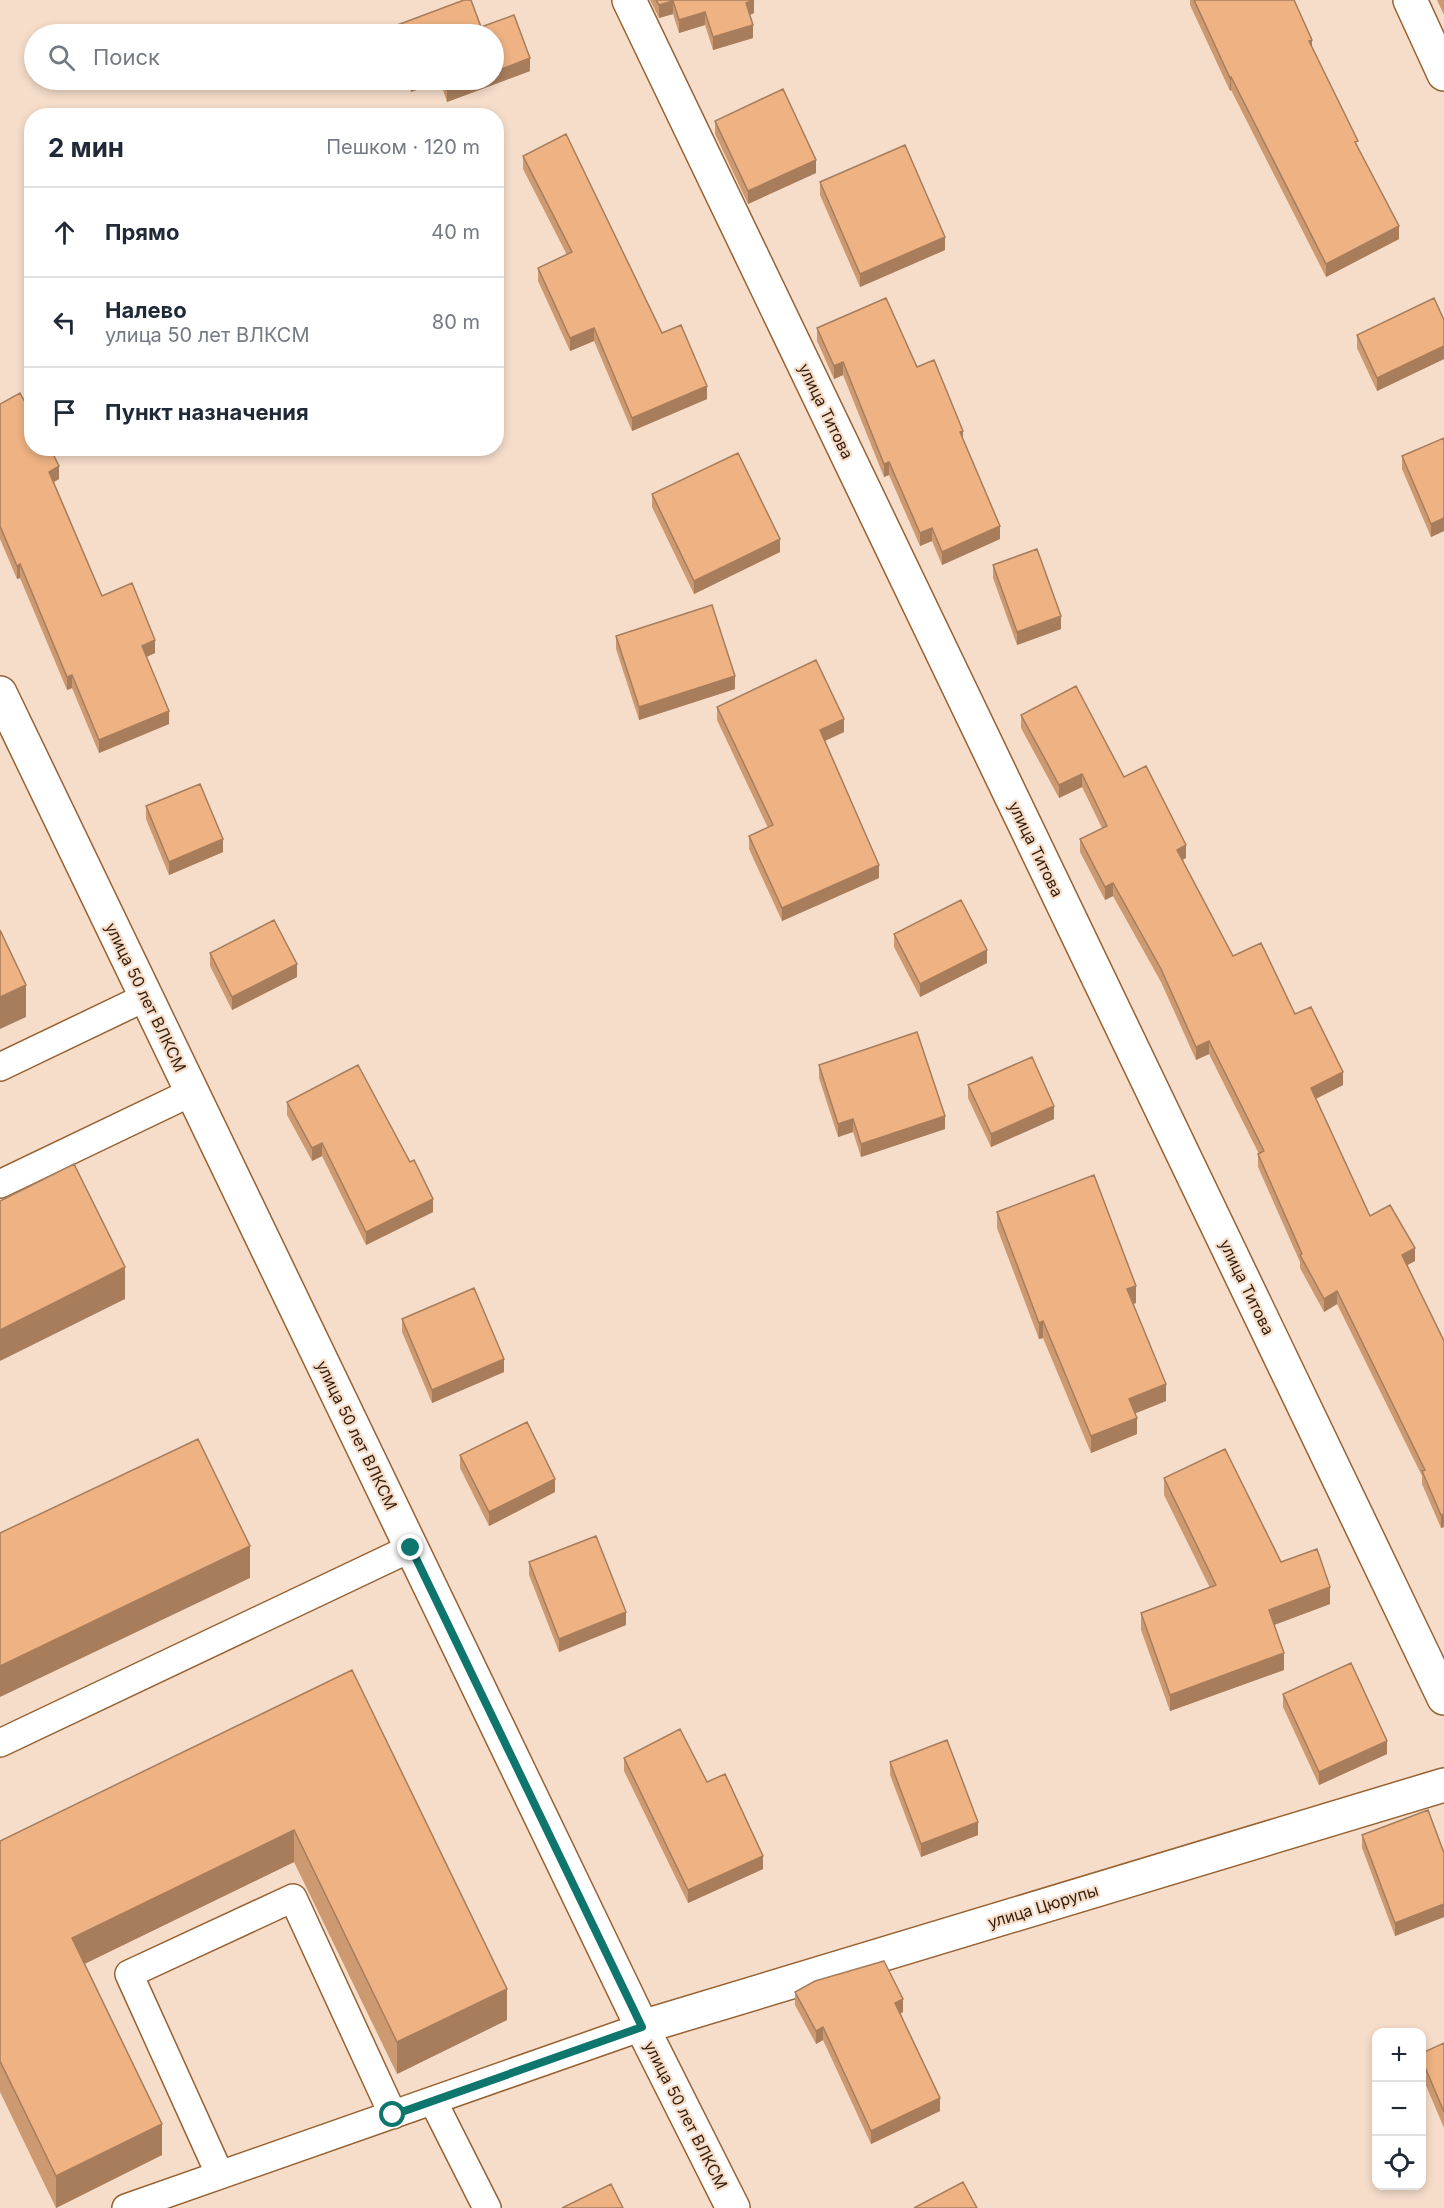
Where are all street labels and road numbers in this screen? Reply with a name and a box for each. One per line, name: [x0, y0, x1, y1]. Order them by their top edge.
street label: улица Титова: [794, 360, 858, 462]
street label: улица Титова: [1004, 798, 1068, 900]
street label: улица 50 лет ВЛКСМ: [101, 919, 191, 1075]
street label: улица Титова: [1215, 1236, 1279, 1338]
street label: улица 50 лет ВЛКСМ: [312, 1357, 402, 1513]
street label: улица Цюрупы: [985, 1880, 1101, 1932]
street label: улица 50 лет ВЛКСМ: [640, 2038, 732, 2192]

